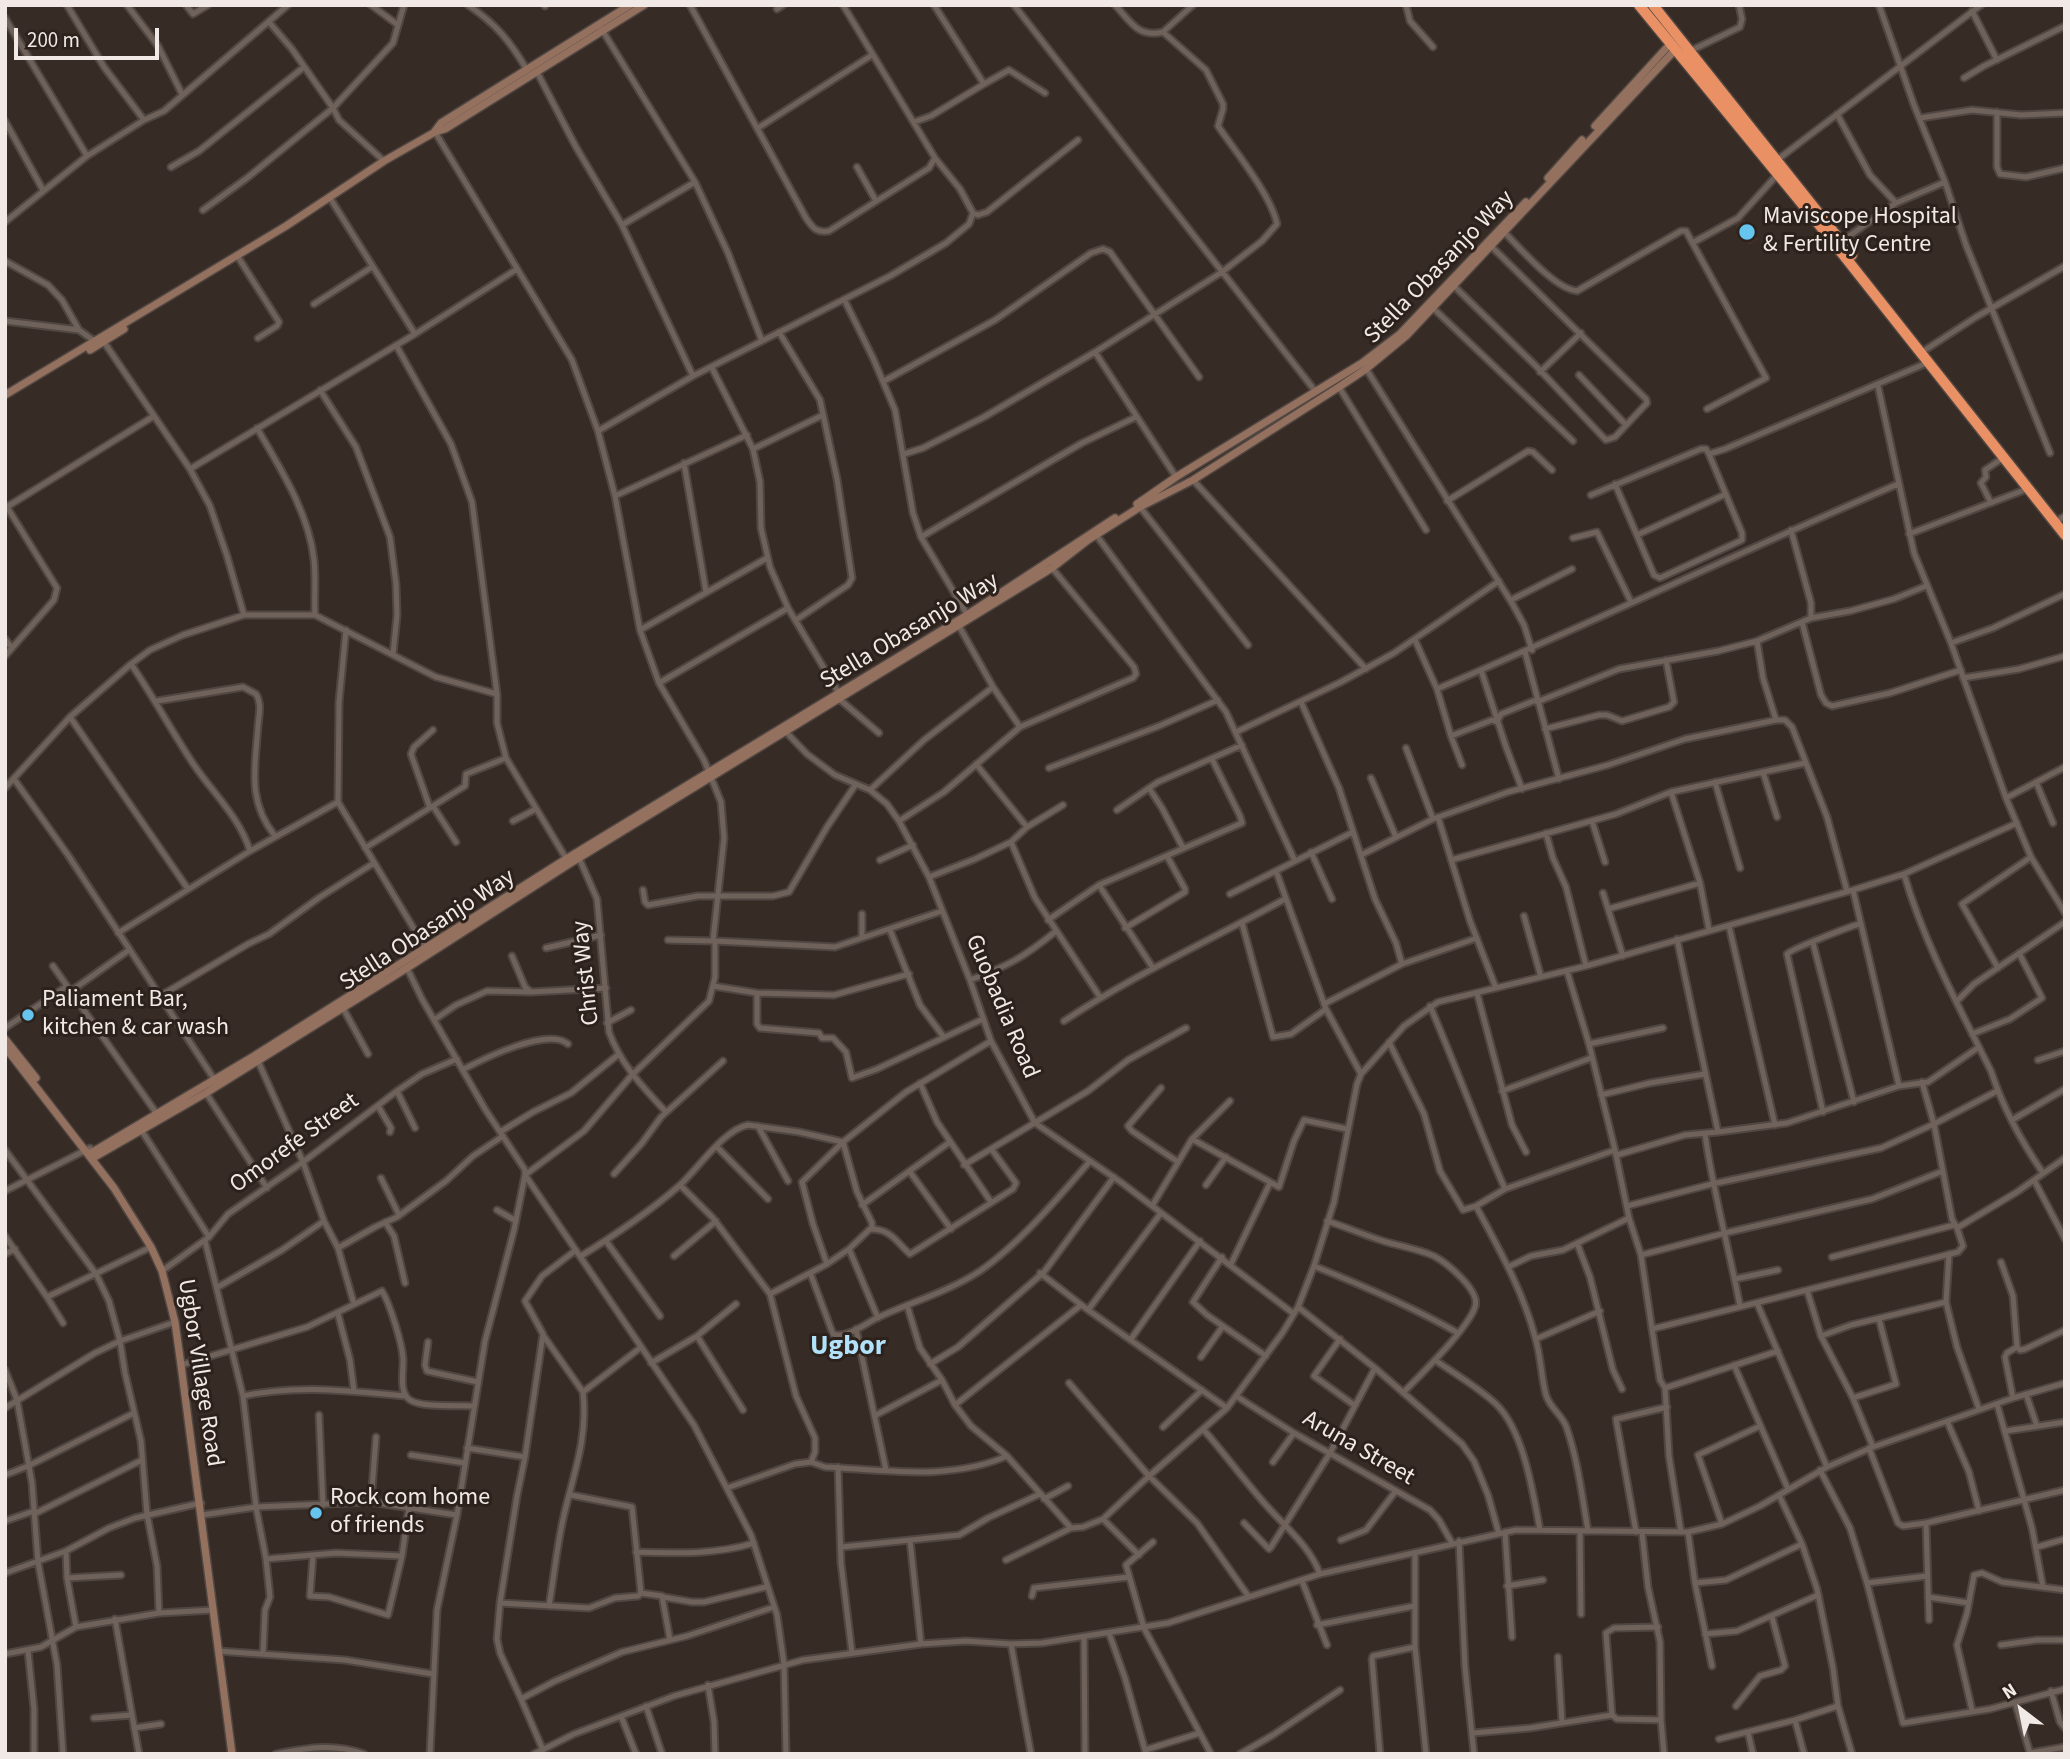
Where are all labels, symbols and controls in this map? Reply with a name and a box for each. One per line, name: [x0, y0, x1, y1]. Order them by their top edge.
scale bar: [18, 14, 163, 58]
text: 200 m: [27, 25, 80, 55]
street label: Stella Obasanjo Way: [1359, 185, 1521, 351]
place label: Maviscope Hospital & Fertility Centre: [1763, 204, 1957, 260]
marker: Maviscope Hospital & Fertility Centre: [1737, 222, 1757, 242]
street label: Stella Obasanjo Way: [816, 567, 1004, 697]
street label: Stella Obasanjo Way: [335, 864, 521, 998]
street label: Christ Way: [567, 919, 607, 1027]
street label: Guobadia Road: [958, 931, 1044, 1083]
place label: Paliament Bar, kitchen & car wash: [42, 987, 229, 1043]
marker: Paliament Bar, kitchen & car wash: [20, 1007, 36, 1023]
street label: Omorefe Street: [225, 1088, 365, 1200]
street label: Ugbor Village Road: [170, 1277, 228, 1469]
district label: Ugbor: [810, 1331, 886, 1365]
street label: Aruna Street: [1297, 1405, 1419, 1493]
place label: Rock com home of friends: [330, 1485, 490, 1541]
marker: Rock com home of friends: [308, 1505, 324, 1521]
north arrow: [1986, 1675, 2056, 1745]
text: N: [1997, 1677, 2022, 1707]

